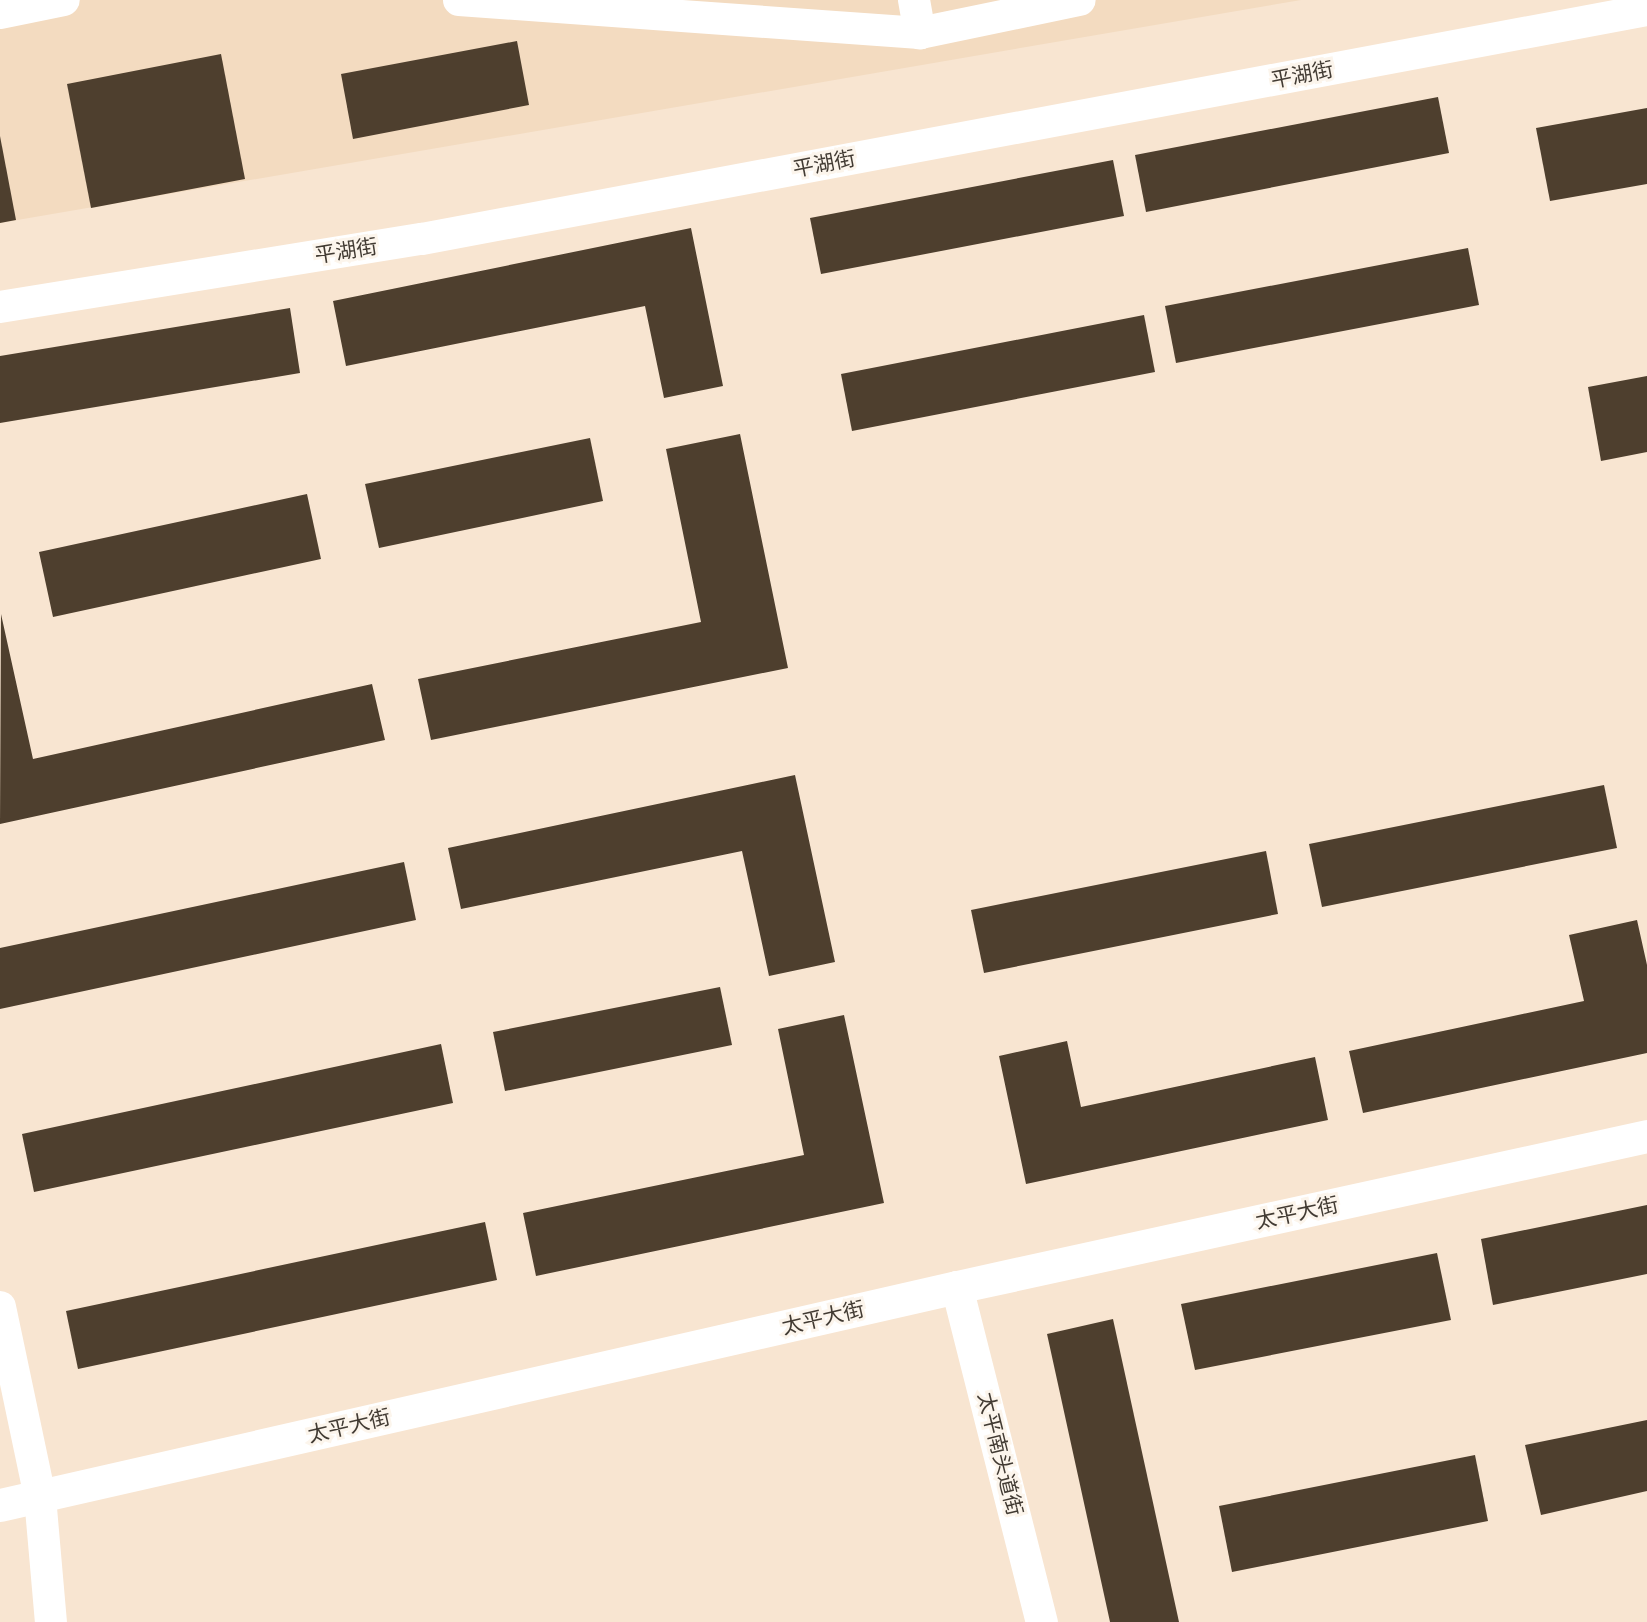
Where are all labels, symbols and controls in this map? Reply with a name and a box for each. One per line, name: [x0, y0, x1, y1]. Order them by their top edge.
street label: 平湖街: [1269, 57, 1335, 93]
street label: 平湖街: [791, 146, 857, 182]
street label: 平湖街: [313, 234, 379, 268]
street label: 太平大街: [1253, 1192, 1341, 1234]
street label: 太平大街: [779, 1296, 867, 1340]
street label: 太平南头道街: [973, 1390, 1027, 1518]
street label: 太平大街: [305, 1404, 393, 1448]

